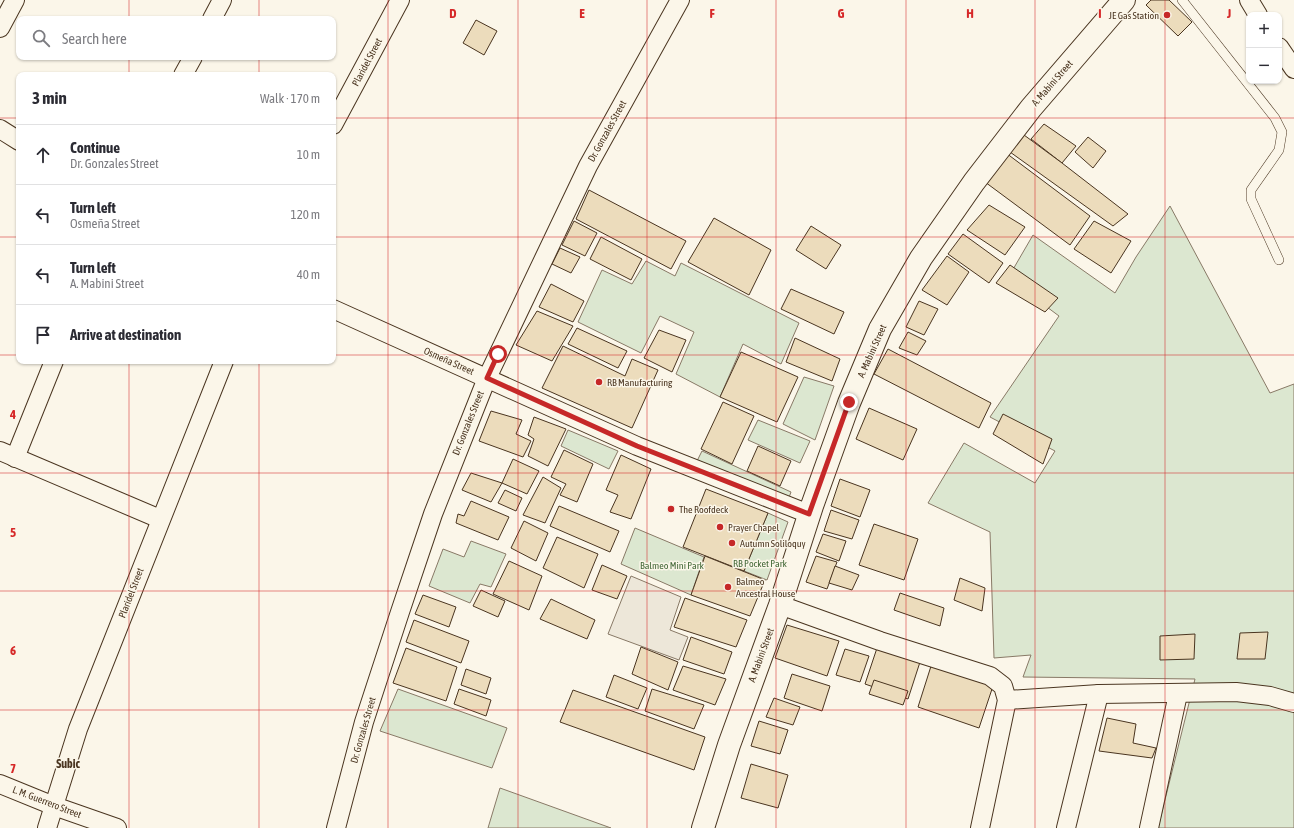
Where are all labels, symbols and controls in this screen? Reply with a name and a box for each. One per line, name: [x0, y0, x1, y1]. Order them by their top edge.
text: D: [449, 6, 457, 21]
text: E: [579, 6, 585, 21]
text: F: [709, 6, 715, 21]
text: G: [838, 6, 845, 21]
text: H: [966, 6, 974, 21]
text: I: [1098, 6, 1102, 21]
text: J: [1226, 6, 1231, 21]
place label: JE Gas Station: [1109, 10, 1159, 21]
marker: JE Gas Station: [1162, 10, 1172, 20]
map controls: [1246, 12, 1282, 84]
button: +: [1246, 12, 1282, 48]
search box: [16, 16, 336, 60]
icon: search: [30, 27, 52, 49]
text: Search here: [62, 30, 127, 47]
street label: Plaridel Street: [350, 36, 384, 88]
button: −: [1246, 48, 1282, 84]
street label: A. Mabini Street: [1029, 58, 1075, 108]
text: 3 min: [32, 88, 67, 108]
text: Walk · 170 m: [260, 91, 320, 106]
street label: Dr. Gonzales Street: [586, 98, 628, 164]
text: Continue: [70, 139, 120, 156]
icon: ahead: [32, 144, 54, 166]
text: 10 m: [297, 147, 320, 162]
text: Dr. Gonzales Street: [70, 156, 159, 171]
text: Turn left: [70, 199, 116, 216]
icon: left: [32, 204, 54, 226]
text: 120 m: [291, 207, 320, 222]
text: Osmeña Street: [70, 216, 140, 231]
text: Turn left: [70, 259, 116, 276]
icon: left: [32, 264, 54, 286]
text: 40 m: [297, 267, 320, 282]
text: A. Mabini Street: [70, 276, 144, 291]
street label: A. Mabini Street: [855, 323, 889, 379]
icon: arrive: [32, 324, 54, 346]
text: Arrive at destination: [70, 326, 181, 343]
street label: Osmeña Street: [422, 345, 476, 377]
route start: [489, 345, 507, 363]
marker: RB Manufacturing: [594, 377, 604, 387]
place label: RB Manufacturing: [607, 377, 673, 388]
street label: Dr. Gonzales Street: [450, 389, 486, 457]
route end: [840, 393, 858, 411]
text: 4: [9, 407, 16, 422]
marker: The Roofdeck: [666, 504, 676, 514]
place label: The Roofdeck: [679, 504, 729, 515]
marker: Prayer Chapel: [715, 522, 725, 532]
place label: Prayer Chapel: [728, 522, 779, 533]
text: 5: [10, 525, 16, 540]
marker: Autumn Soliloquy: [727, 538, 737, 548]
place label: Autumn Soliloquy: [740, 538, 806, 549]
park label: RB Pocket Park: [733, 558, 788, 569]
park label: Balmeo Mini Park: [640, 560, 705, 571]
street label: Plaridel Street: [116, 566, 146, 620]
place label: Balmeo Ancestral House: [736, 576, 796, 599]
marker: Balmeo Ancestral House: [723, 582, 733, 592]
street label: A. Mabini Street: [746, 626, 776, 684]
text: 6: [10, 643, 16, 658]
street label: Dr. Gonzales Street: [348, 696, 378, 764]
district label: Subic: [56, 757, 80, 771]
text: 7: [10, 761, 16, 776]
street label: L. M. Guerrero Street: [11, 784, 83, 820]

